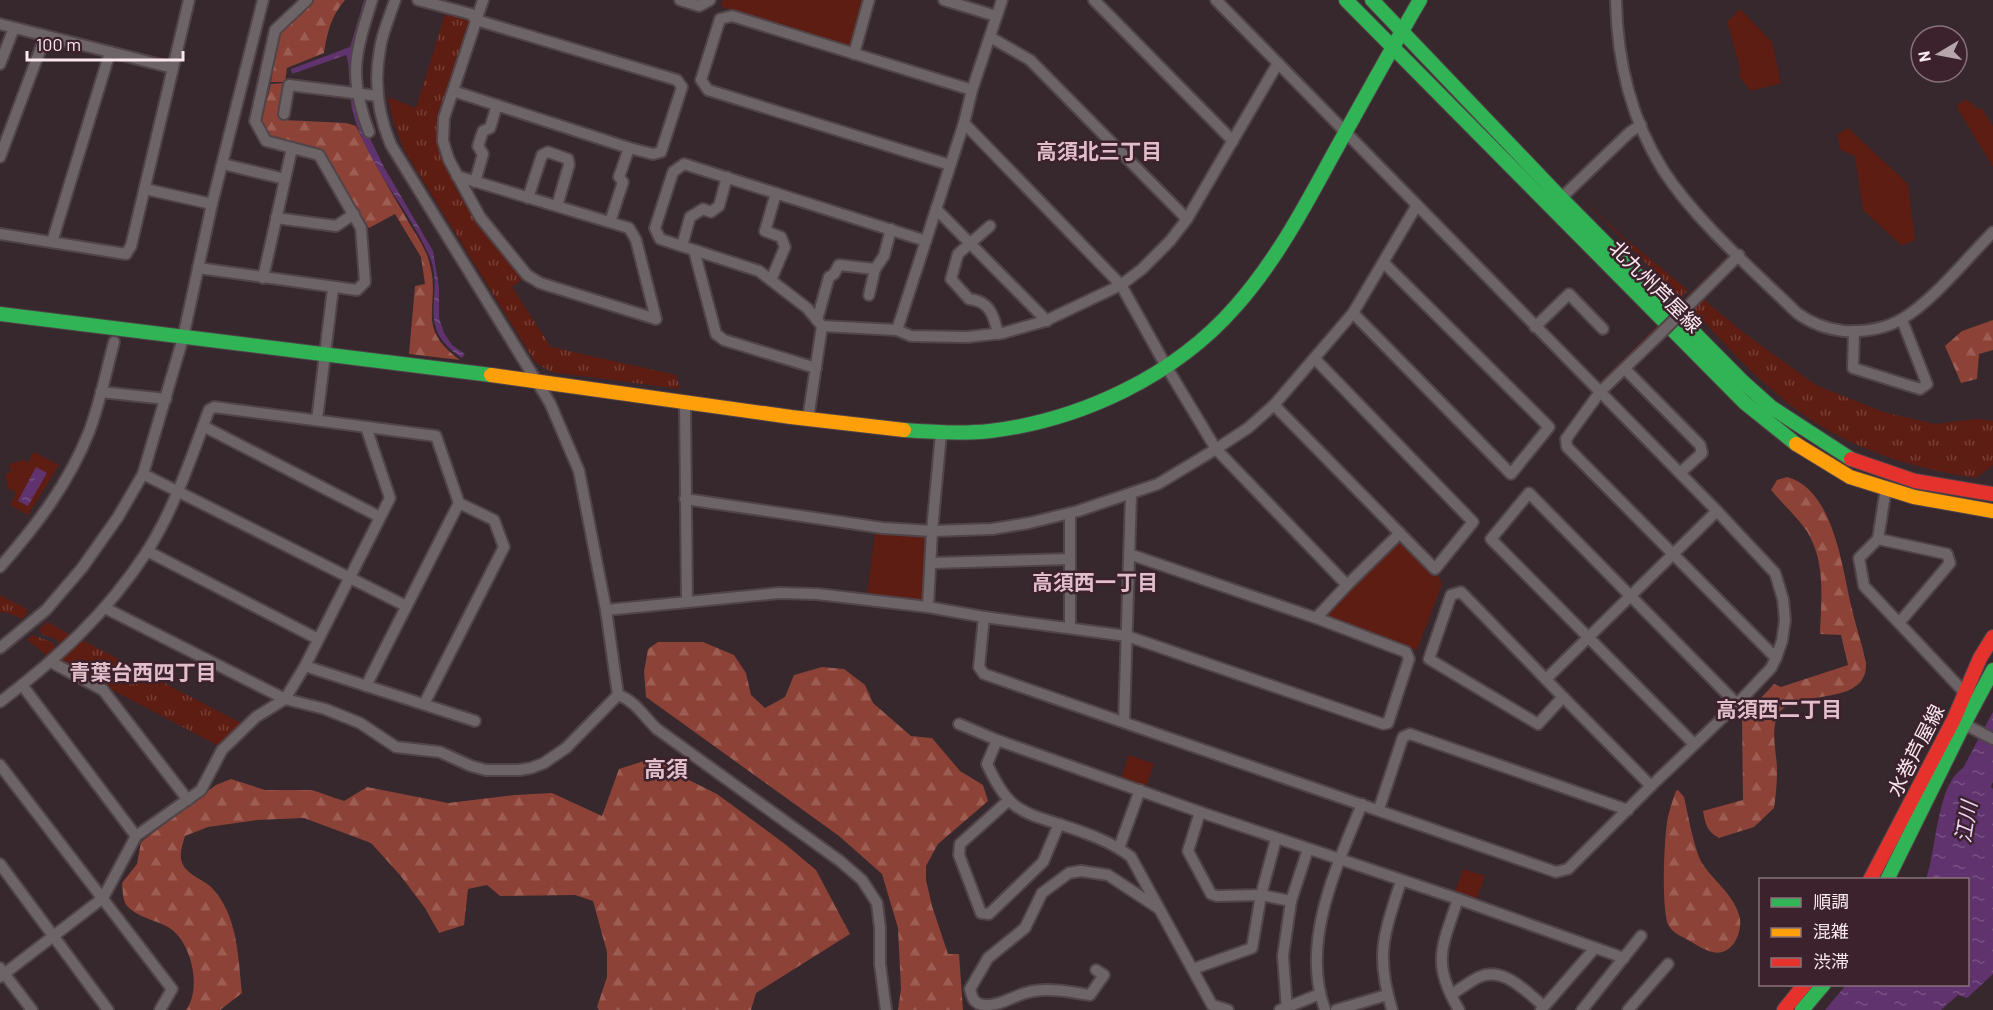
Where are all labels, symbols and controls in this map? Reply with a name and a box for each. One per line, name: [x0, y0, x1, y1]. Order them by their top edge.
scale bar: [27, 24, 183, 62]
north arrow: [1909, 24, 1969, 84]
text: 100 m: [36, 33, 81, 55]
text: N: [1913, 50, 1934, 64]
district label: 高須北三丁目: [1036, 138, 1162, 163]
street label: 北九州芦屋線: [1605, 235, 1707, 337]
district label: 高須西一丁目: [1032, 569, 1158, 594]
district label: 青葉台西四丁目: [70, 659, 217, 684]
district label: 高須西二丁目: [1716, 696, 1842, 721]
street label: 水巻芦屋線: [1882, 700, 1948, 800]
district label: 高須: [644, 755, 688, 781]
water label: 江川: [1949, 797, 1981, 845]
legend: [1759, 878, 1969, 986]
text: 順調: [1813, 890, 1849, 912]
text: 混雑: [1813, 920, 1849, 942]
text: 渋滞: [1813, 950, 1849, 972]

